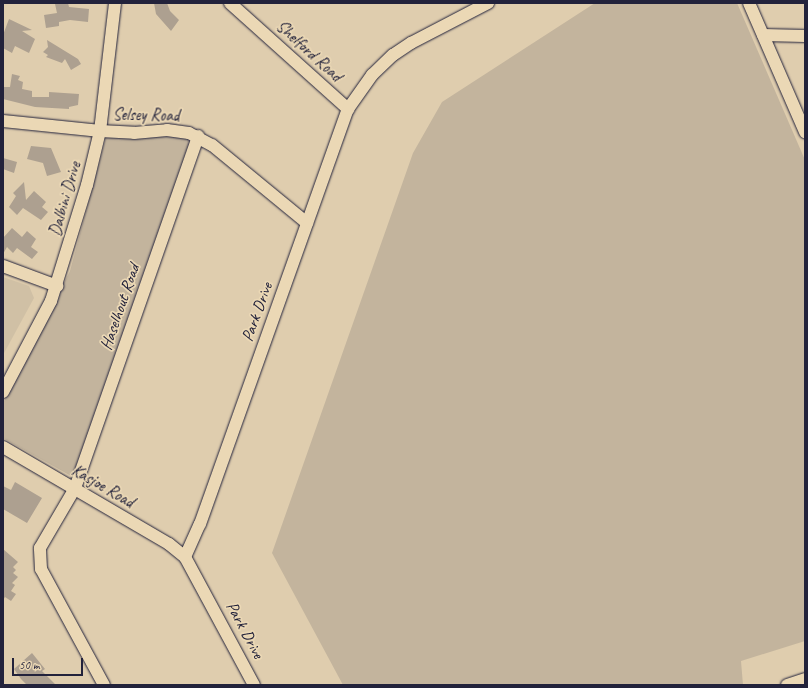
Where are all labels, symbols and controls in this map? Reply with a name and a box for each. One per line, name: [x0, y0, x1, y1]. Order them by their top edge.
street label: Shelford Road: [272, 16, 346, 86]
street label: Selsey Road: [113, 104, 179, 126]
street label: Dalbini Drive: [45, 160, 85, 238]
street label: Haselhout Road: [96, 261, 144, 353]
street label: Park Drive: [237, 280, 277, 344]
street label: Kasjoe Road: [68, 460, 138, 512]
street label: Park Drive: [222, 598, 268, 662]
scale bar: [14, 650, 85, 676]
text: 50 m: [19, 657, 39, 673]

